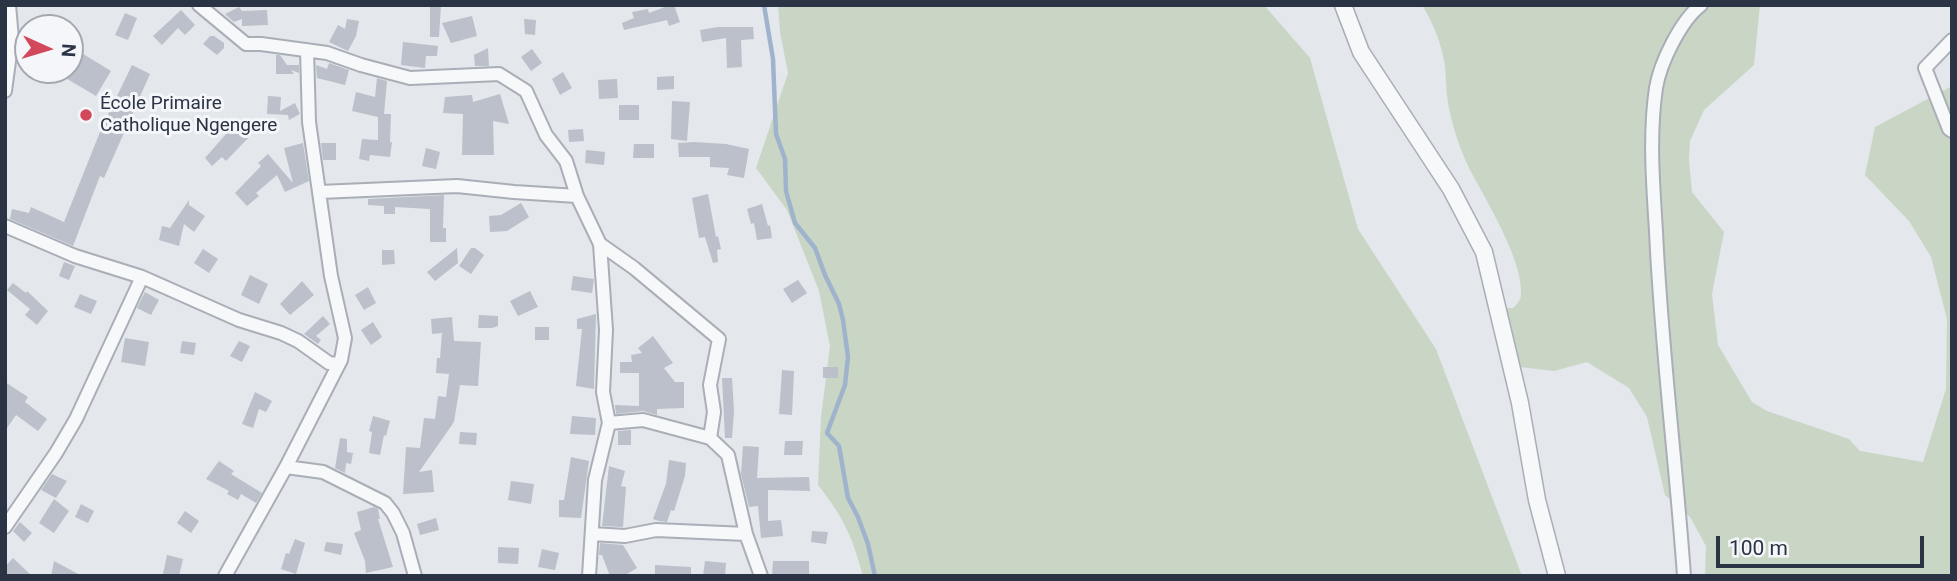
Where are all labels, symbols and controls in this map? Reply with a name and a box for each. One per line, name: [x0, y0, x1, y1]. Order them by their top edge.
north arrow: [14, 14, 84, 84]
text: N: [57, 43, 80, 58]
place label: École Primaire Catholique Ngengere: [100, 93, 277, 137]
marker: École Primaire Catholique Ngengere: [78, 107, 94, 123]
scale bar: [1719, 522, 1927, 566]
text: 100 m: [1729, 536, 1788, 560]

